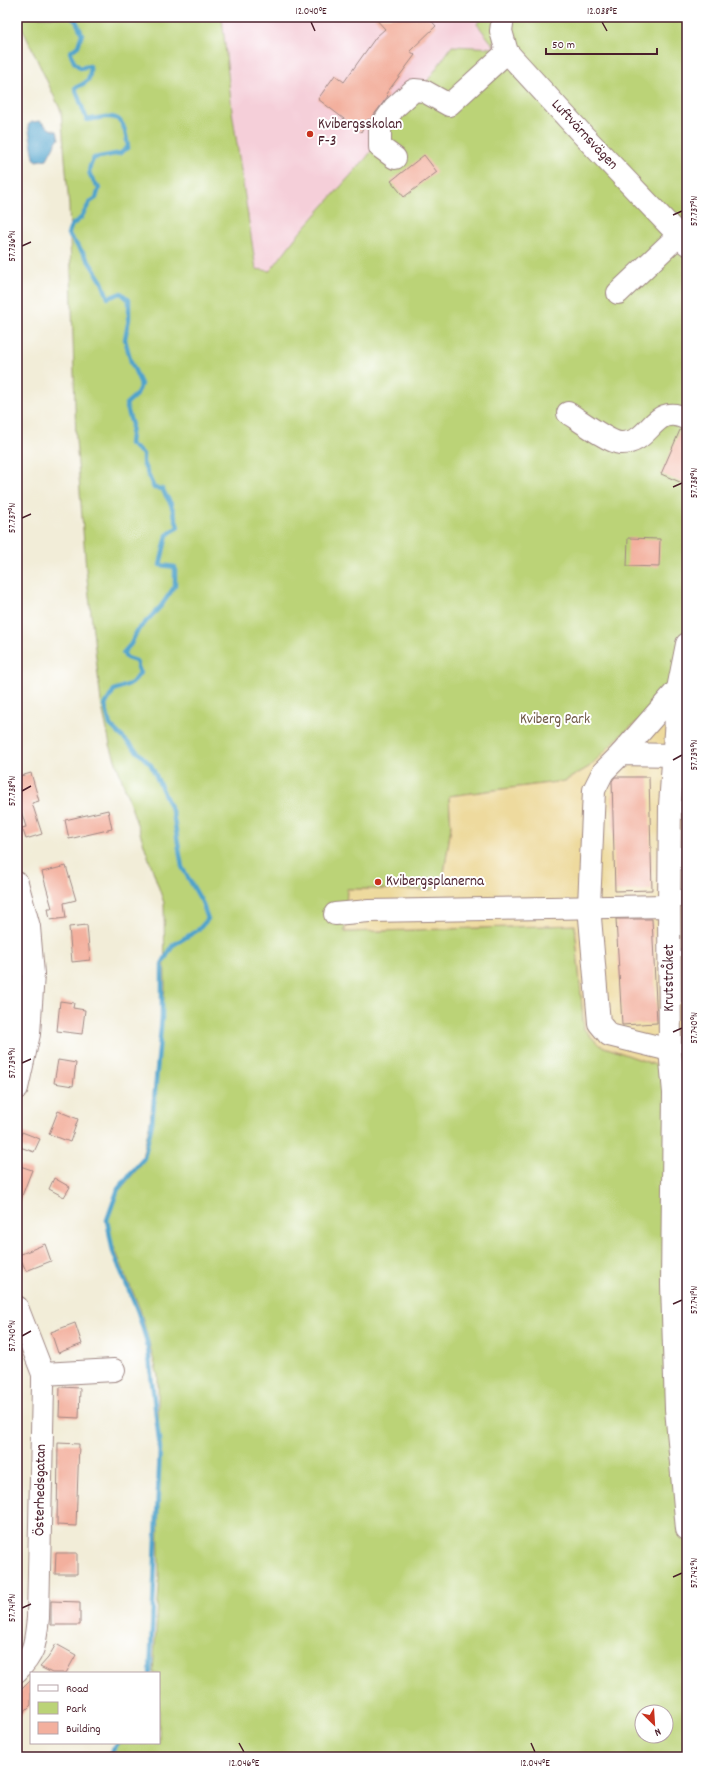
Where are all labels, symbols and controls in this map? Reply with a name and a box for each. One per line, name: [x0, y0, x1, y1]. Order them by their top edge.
text: 12.040°E: [295, 5, 327, 19]
text: 12.038°E: [587, 5, 617, 19]
scale bar: [546, 30, 657, 56]
text: 50 m: [552, 37, 575, 54]
street label: Luftvärnsvägen: [545, 95, 623, 175]
place label: Kvibergsskolan F-3: [318, 114, 402, 153]
marker: Kvibergsskolan F-3: [305, 129, 315, 139]
text: 57.737°N: [688, 196, 702, 226]
text: 57.736°N: [6, 230, 20, 262]
text: 57.738°N: [688, 468, 702, 498]
text: 57.737°N: [6, 503, 20, 533]
park label: Kviberg Park: [520, 709, 590, 731]
text: 57.739°N: [688, 739, 702, 771]
text: 57.738°N: [6, 776, 20, 806]
place label: Kvibergsplanerna: [386, 871, 485, 893]
marker: Kvibergsplanerna: [373, 877, 383, 887]
street label: Krutstråket: [659, 944, 681, 1012]
text: 57.740°N: [688, 1012, 702, 1044]
text: 57.739°N: [6, 1047, 20, 1079]
text: 57.741°N: [688, 1286, 702, 1314]
text: 57.740°N: [6, 1320, 20, 1352]
street label: Österhedsgatan: [29, 1444, 53, 1536]
text: 57.742°N: [688, 1558, 702, 1588]
text: 57.741°N: [6, 1594, 20, 1622]
legend: [30, 1672, 160, 1744]
text: Road: [66, 1681, 88, 1698]
text: Park: [66, 1701, 87, 1718]
north arrow: [634, 1704, 674, 1744]
text: Building: [66, 1721, 101, 1738]
text: N: [651, 1723, 663, 1740]
text: 12.046°E: [229, 1757, 260, 1771]
text: 12.044°E: [520, 1757, 550, 1771]

